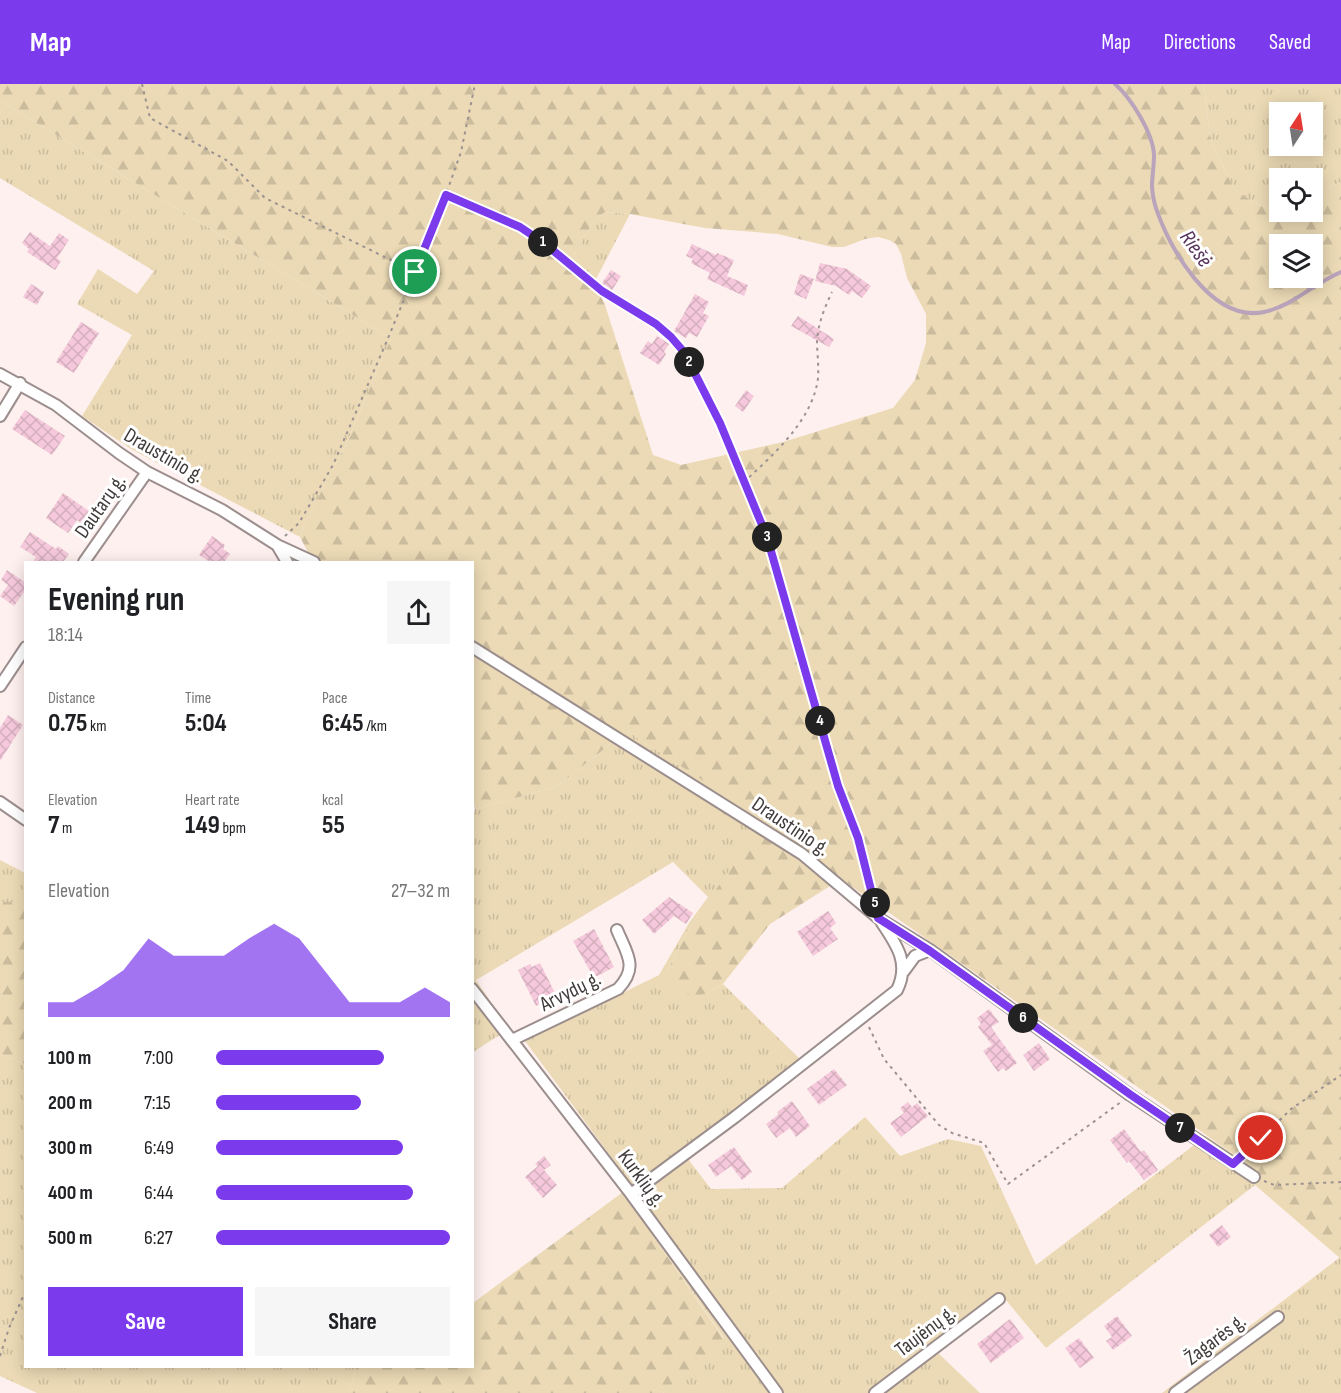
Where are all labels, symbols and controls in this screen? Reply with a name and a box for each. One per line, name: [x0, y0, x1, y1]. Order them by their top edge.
text: Map: [30, 26, 71, 59]
text: Map: [1101, 30, 1131, 55]
text: Directions: [1164, 30, 1236, 55]
text: Saved: [1269, 30, 1311, 55]
north arrow: [1269, 102, 1323, 156]
map controls: [1269, 102, 1323, 288]
button: locate: [1269, 168, 1323, 222]
water label: Riešė: [1174, 225, 1218, 273]
pin: 1: [528, 227, 558, 257]
text: 1: [540, 232, 546, 251]
button: layers: [1269, 234, 1323, 288]
pin: [389, 246, 440, 297]
icon: arrive: [398, 255, 431, 288]
pin: 2: [674, 347, 704, 377]
text: 2: [685, 352, 693, 371]
street label: Draustinio g.: [119, 423, 208, 488]
street label: Dautarų g.: [70, 470, 131, 543]
pin: 3: [752, 522, 782, 552]
text: 3: [763, 527, 771, 546]
text: Evening run: [48, 580, 184, 620]
button: share: [387, 581, 450, 644]
text: 18:14: [48, 623, 83, 647]
text: Distance: [48, 689, 95, 708]
text: Time: [185, 689, 211, 708]
text: Pace: [322, 689, 347, 708]
pin: 4: [805, 706, 835, 736]
text: 0.75: [48, 708, 87, 739]
text: 5:04: [185, 708, 227, 739]
text: 6:45: [322, 708, 364, 739]
text: 4: [816, 711, 824, 730]
text: km: [87, 717, 106, 736]
text: /km: [364, 717, 387, 736]
text: Elevation: [48, 791, 97, 810]
text: Heart rate: [185, 791, 240, 810]
text: kcal: [322, 791, 343, 810]
street label: Draustinio g.: [747, 791, 834, 861]
text: 7: [48, 810, 59, 841]
text: 149: [185, 810, 220, 841]
text: 55: [322, 810, 345, 841]
text: m: [59, 819, 72, 838]
text: bpm: [220, 819, 246, 838]
text: Elevation: [48, 879, 110, 903]
text: 27–32 m: [391, 879, 450, 903]
pin: 5: [860, 888, 890, 918]
text: 5: [871, 893, 879, 912]
street label: Arvydų g.: [535, 966, 605, 1017]
pin: 6: [1008, 1003, 1038, 1033]
text: 6: [1019, 1008, 1027, 1027]
text: 100 m: [48, 1046, 91, 1070]
text: 7:00: [144, 1046, 173, 1070]
text: 200 m: [48, 1091, 92, 1115]
text: 7:15: [144, 1091, 171, 1115]
pin: [1235, 1112, 1286, 1163]
pin: 7: [1165, 1113, 1195, 1143]
text: 7: [1177, 1118, 1183, 1137]
icon: check: [1244, 1121, 1277, 1154]
text: 300 m: [48, 1136, 92, 1160]
text: 6:49: [144, 1136, 174, 1160]
street label: Kurklių g.: [612, 1145, 671, 1212]
text: 400 m: [48, 1181, 93, 1205]
text: 6:44: [144, 1181, 173, 1205]
text: 500 m: [48, 1226, 92, 1250]
text: 6:27: [144, 1226, 173, 1250]
button: Save: [48, 1287, 243, 1356]
button: Share: [255, 1287, 450, 1356]
street label: Taujėnų g.: [890, 1300, 961, 1362]
street label: Žagarės g.: [1180, 1308, 1251, 1370]

